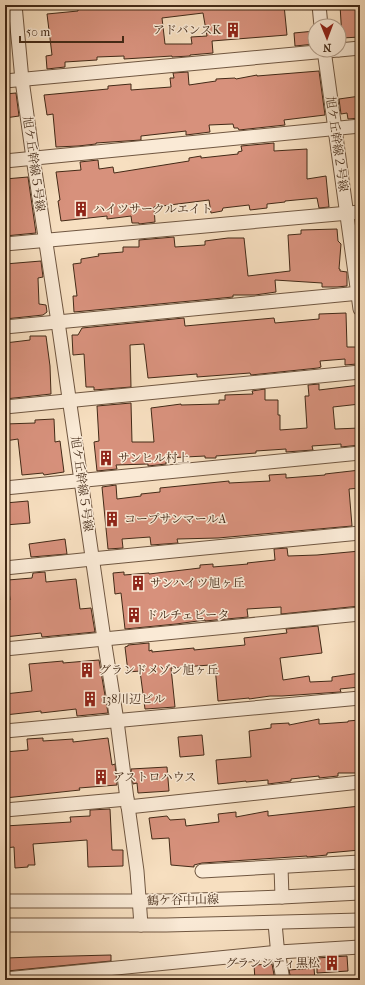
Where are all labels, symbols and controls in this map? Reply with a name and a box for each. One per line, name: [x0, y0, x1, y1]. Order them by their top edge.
scale bar: [20, 18, 123, 44]
north arrow: [307, 18, 347, 58]
building icon: アドバンスK: [224, 21, 242, 39]
place label: アドバンスK: [153, 23, 222, 37]
text: 50 m: [26, 25, 50, 39]
text: N: [322, 41, 331, 54]
street label: 旭ケ丘幹線２号線: [323, 95, 351, 193]
street label: 旭ケ丘幹線５号線: [20, 115, 48, 213]
building icon: ハイツサークルエイト: [72, 200, 90, 218]
place label: ハイツサークルエイト: [93, 202, 213, 216]
street label: 旭ケ丘幹線５号線: [68, 435, 96, 533]
building icon: サンヒル村上: [97, 449, 115, 467]
place label: サンヒル村上: [118, 451, 189, 465]
building icon: コープサンマールA: [103, 510, 121, 528]
place label: コープサンマールA: [124, 512, 227, 526]
building icon: サンハイツ旭ヶ丘: [129, 574, 147, 592]
place label: サンハイツ旭ヶ丘: [150, 576, 245, 590]
building icon: ドルチェビータ: [125, 606, 143, 624]
place label: ドルチェビータ: [146, 608, 229, 622]
building icon: グランドメゾン旭ヶ丘: [78, 661, 96, 679]
place label: グランドメゾン旭ヶ丘: [99, 663, 219, 677]
building icon: 138川辺ビル: [81, 690, 99, 708]
place label: 138川辺ビル: [102, 692, 165, 706]
building icon: アストロハウス: [92, 768, 110, 786]
place label: アストロハウス: [113, 770, 196, 784]
street label: 鶴ケ谷中山線: [147, 892, 219, 908]
building icon: グランシティ黒松: [323, 954, 341, 972]
place label: グランシティ黒松: [225, 956, 320, 970]

